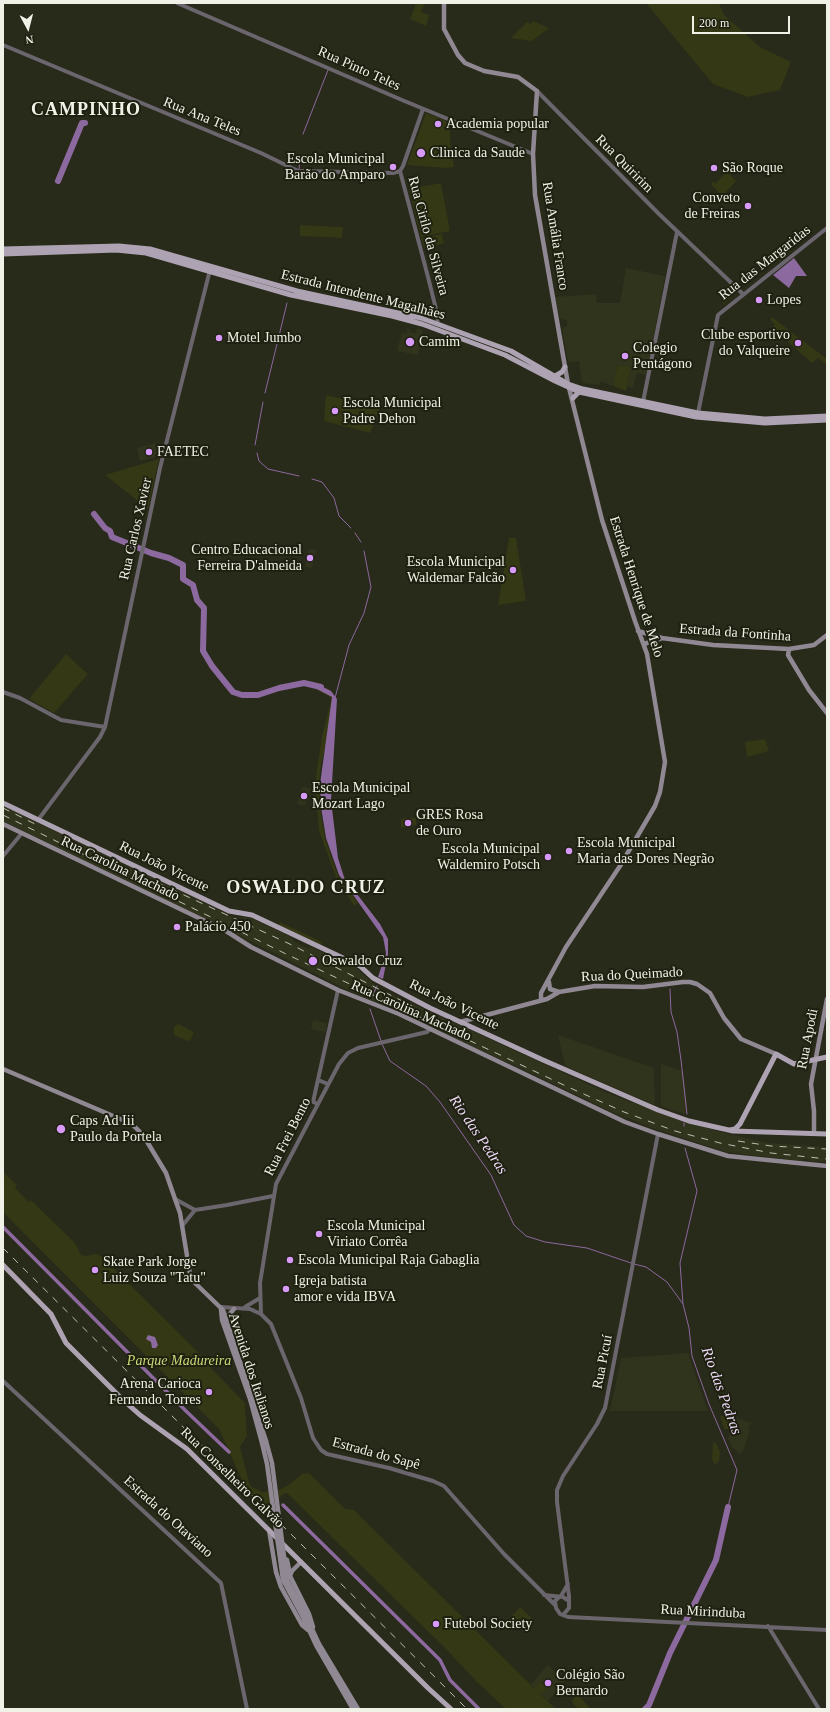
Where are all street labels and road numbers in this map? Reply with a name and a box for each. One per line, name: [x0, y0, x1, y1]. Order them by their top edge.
street label: Rua Pinto Teles: [315, 43, 403, 95]
street label: Rua Ana Teles: [161, 94, 243, 140]
street label: Rua Quiririm: [592, 132, 656, 196]
street label: Rua Cirilo da Silveira: [404, 175, 452, 297]
street label: Rua Amália Franco: [538, 181, 572, 291]
street label: Rua das Margaridas: [716, 222, 814, 304]
street label: Estrada Intendente Magalhães: [279, 266, 447, 324]
street label: Rua Carlos Xavier: [116, 476, 156, 582]
street label: Estrada Henrique de Melo: [605, 514, 667, 660]
street label: Estrada da Fontinha: [679, 621, 791, 645]
street label: Rua Carolina Machado: [58, 833, 182, 905]
street label: Rua João Vicente: [116, 838, 212, 896]
street label: Rua do Queimado: [581, 964, 683, 986]
street label: Rua João Vicente: [406, 976, 502, 1034]
street label: Rua Carolina Machado: [348, 977, 474, 1045]
street label: Rua Apodi: [794, 1007, 822, 1071]
street label: Rua Frei Bento: [261, 1095, 315, 1179]
street label: Avenida dos Italianos: [224, 1311, 278, 1431]
street label: Rua Picuí: [590, 1333, 616, 1391]
street label: Rua Conselheiro Galvão: [177, 1424, 287, 1532]
street label: Estrada do Sapê: [330, 1434, 422, 1474]
street label: Estrada do Otaviano: [120, 1473, 216, 1561]
street label: Rua Mirinduba: [660, 1601, 746, 1623]

